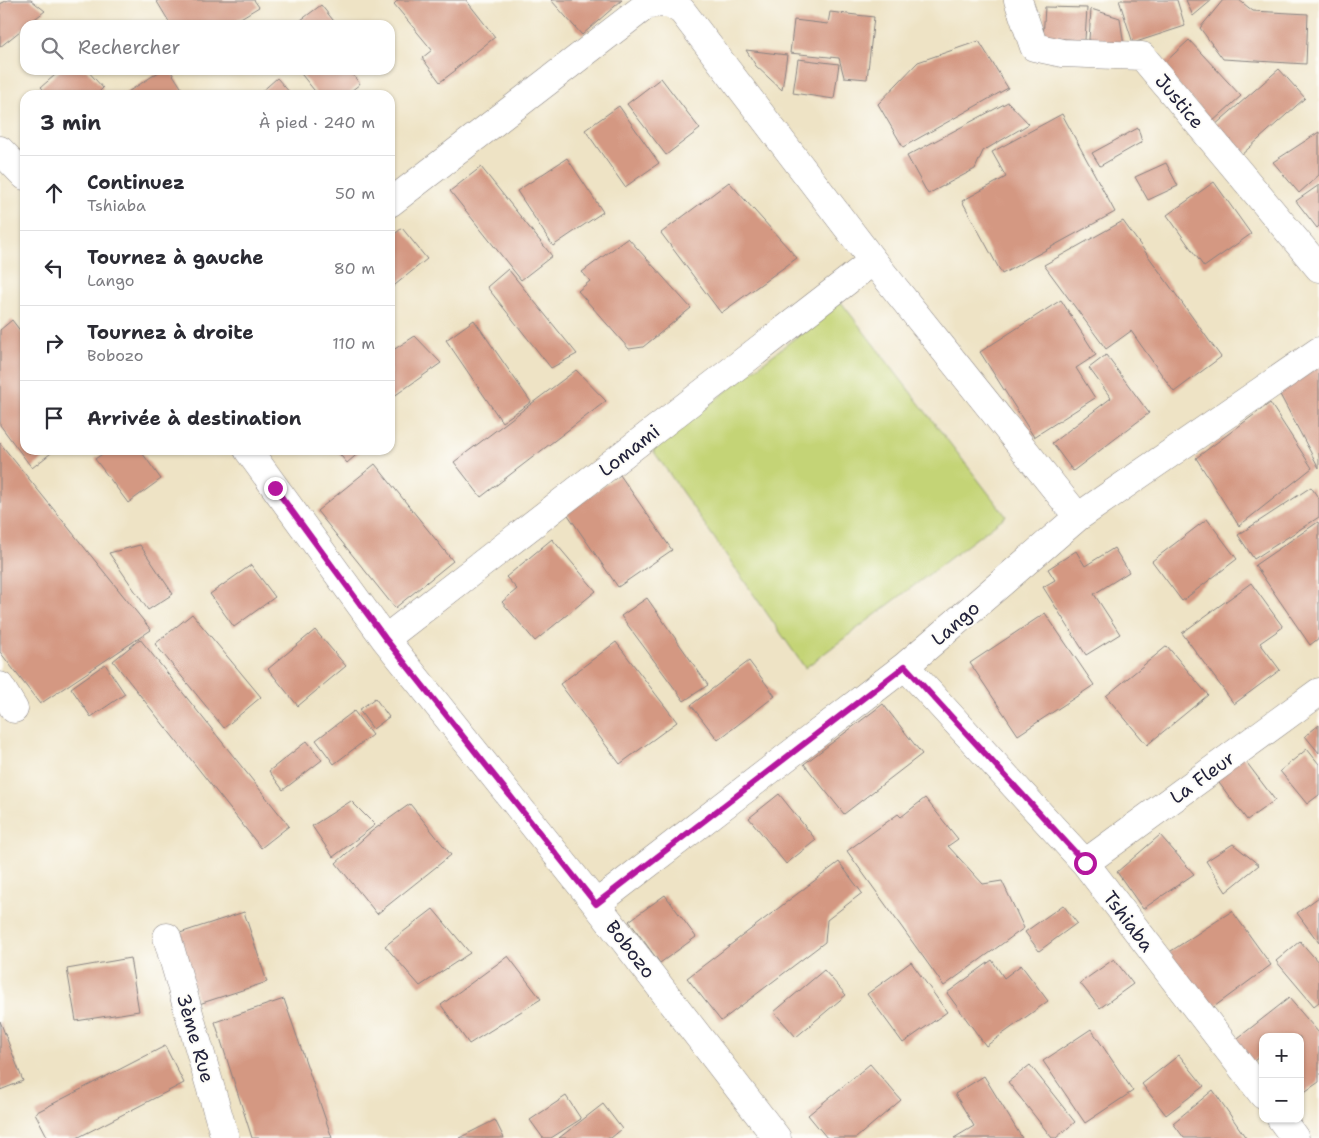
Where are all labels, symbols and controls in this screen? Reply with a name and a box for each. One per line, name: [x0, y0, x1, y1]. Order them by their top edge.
search box: [20, 20, 395, 75]
icon: search: [38, 34, 66, 62]
text: Rechercher: [78, 35, 181, 60]
street label: Justice: [1149, 69, 1210, 134]
text: 3 min: [40, 109, 101, 137]
text: À pied · 240 m: [259, 112, 375, 133]
text: Continuez: [87, 170, 185, 195]
icon: ahead: [40, 179, 68, 207]
text: 50 m: [335, 183, 375, 204]
text: Tshiaba: [87, 195, 146, 216]
text: Tournez à gauche: [87, 245, 264, 270]
icon: left: [40, 254, 68, 282]
text: 80 m: [334, 258, 375, 279]
text: Lango: [87, 270, 135, 291]
text: Tournez à droite: [87, 320, 254, 345]
icon: right: [40, 329, 68, 357]
text: 110 m: [332, 333, 375, 354]
text: Bobozo: [87, 345, 143, 366]
icon: arrive: [40, 404, 68, 432]
text: Arrivée à destination: [87, 406, 301, 431]
street label: Lomami: [594, 419, 665, 482]
route end: [264, 477, 287, 500]
street label: Lango: [926, 595, 985, 651]
street label: La Fleur: [1165, 745, 1240, 809]
route start: [1074, 852, 1097, 875]
street label: Tshiaba: [1098, 886, 1160, 957]
street label: Bobozo: [600, 915, 661, 983]
street label: 3ème Rue: [171, 991, 220, 1086]
map controls: [1259, 1033, 1304, 1123]
button: +: [1259, 1033, 1304, 1078]
button: −: [1259, 1078, 1304, 1123]

